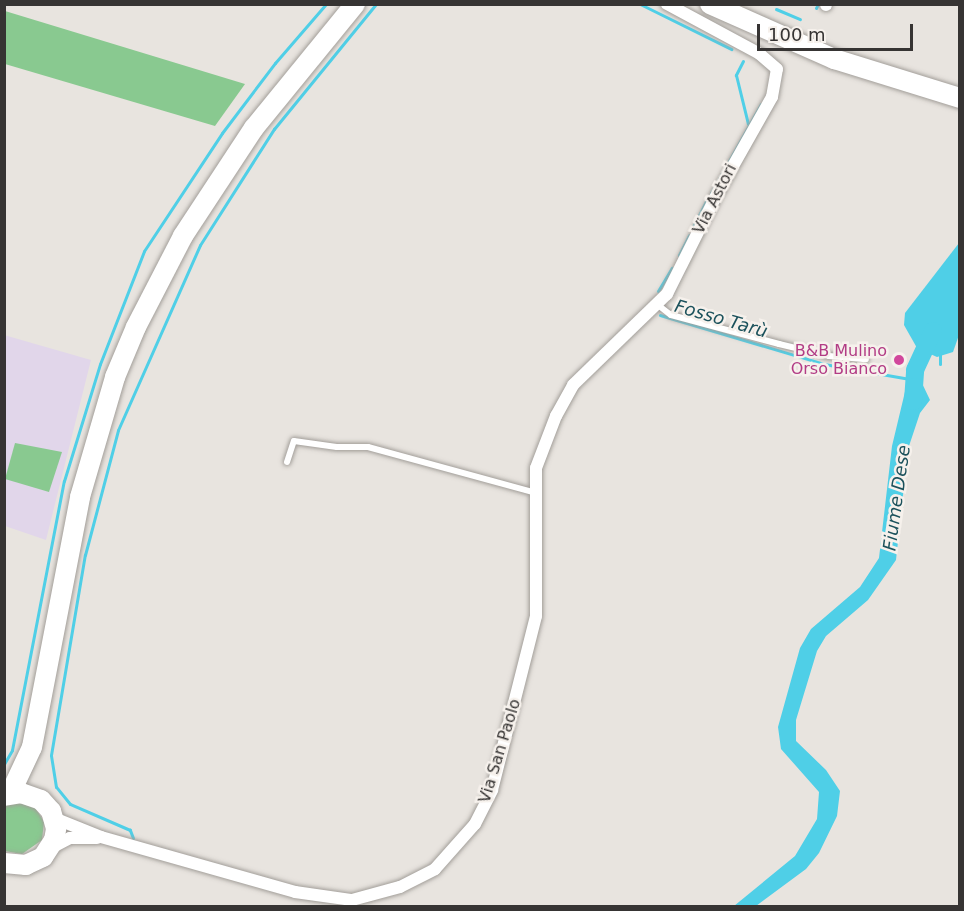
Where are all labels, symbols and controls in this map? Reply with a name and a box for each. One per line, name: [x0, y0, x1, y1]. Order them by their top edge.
scale bar: [760, 12, 916, 50]
text: 100 m: [768, 24, 826, 45]
street label: Via Astori: [689, 161, 741, 237]
water label: Fosso Tarù: [672, 295, 770, 343]
place label: B&B Mulino Orso Bianco: [791, 341, 887, 379]
marker: B&B Mulino Orso Bianco: [892, 353, 906, 367]
water label: Fiume Dese: [879, 444, 915, 552]
street label: Via San Paolo: [475, 697, 525, 805]

